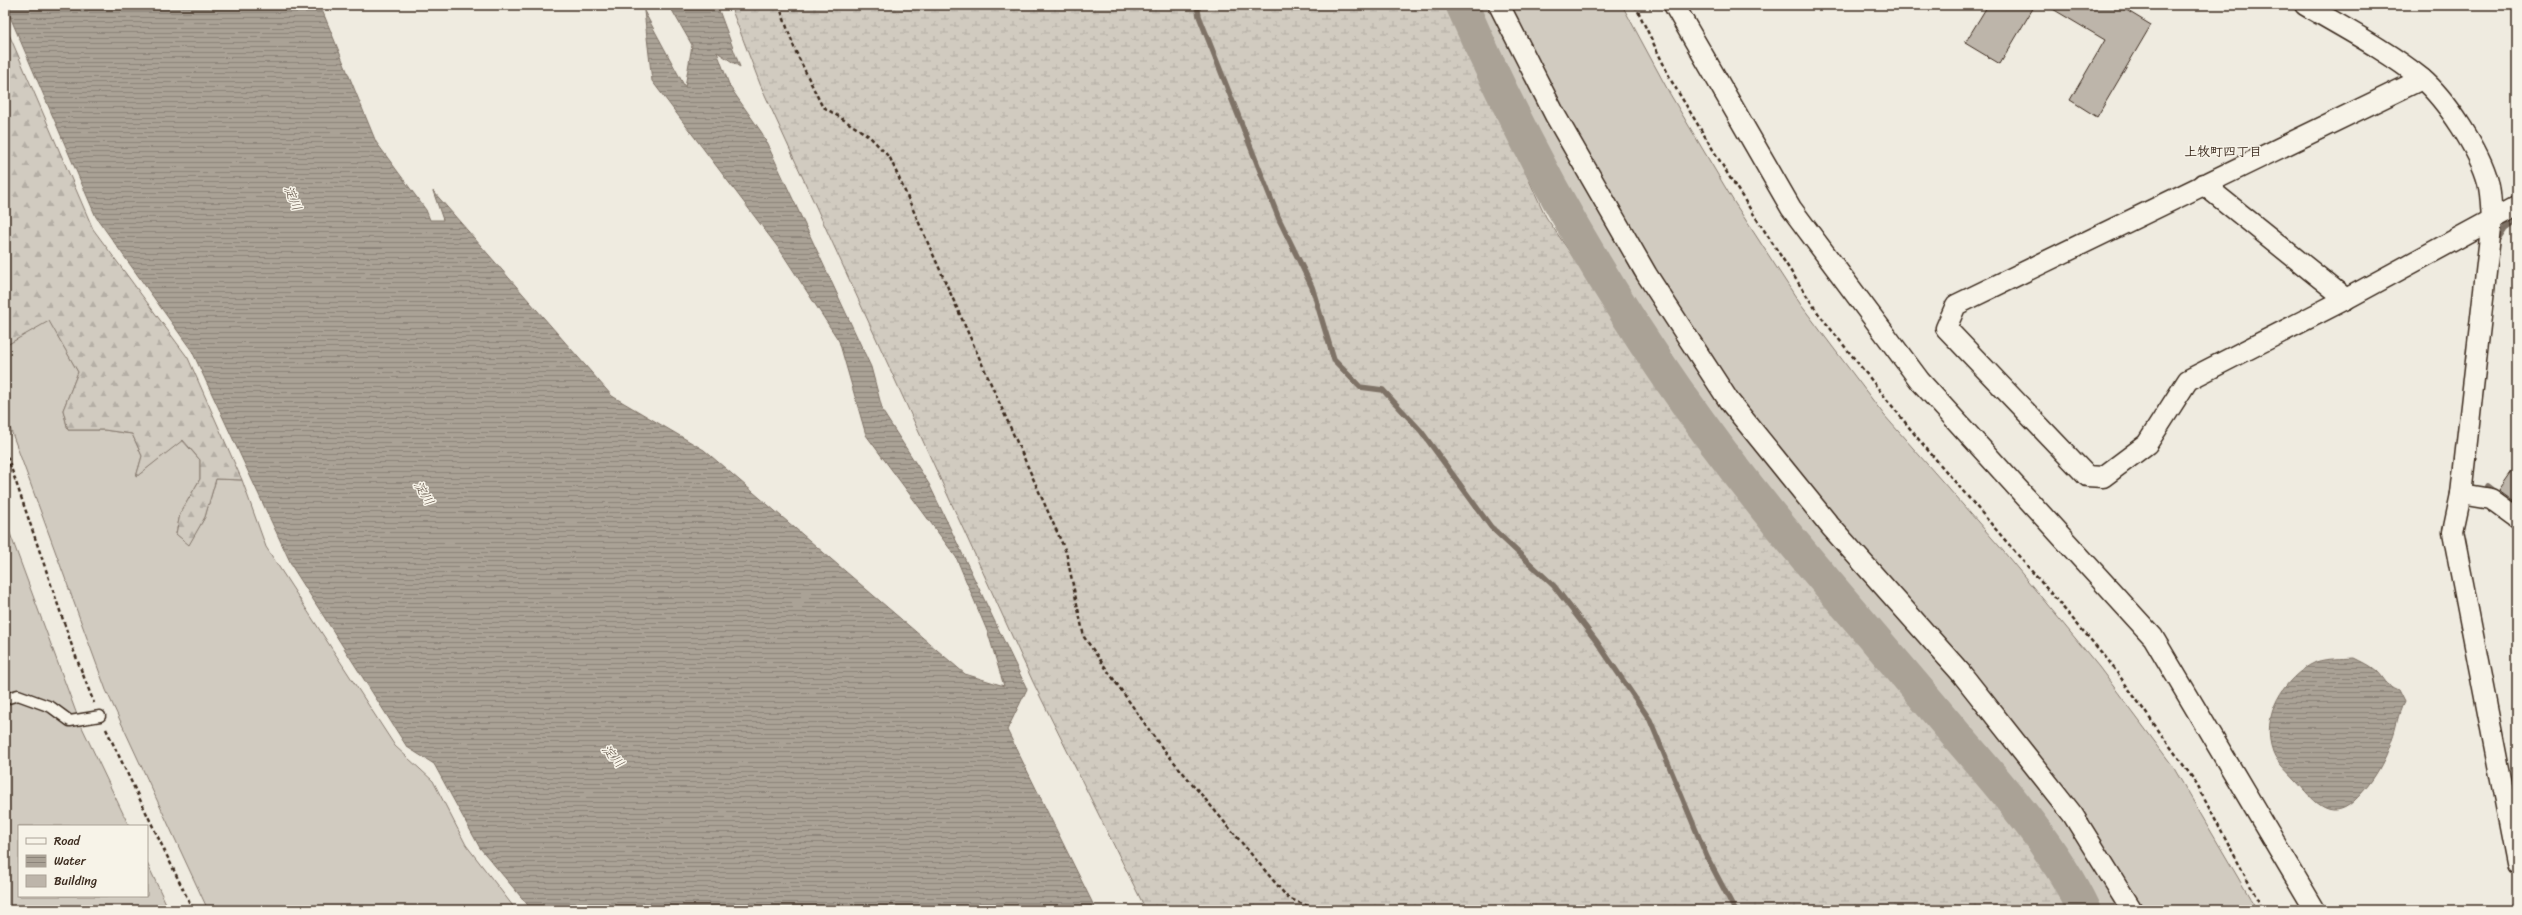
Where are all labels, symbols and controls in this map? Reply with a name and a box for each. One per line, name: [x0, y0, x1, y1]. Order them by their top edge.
district label: 上牧町四丁目: [2184, 140, 2262, 163]
water label: 淀川: [277, 182, 309, 214]
water label: 淀川: [407, 476, 441, 510]
water label: 淀川: [596, 739, 630, 773]
legend: [18, 825, 148, 897]
text: Road: [54, 830, 81, 852]
text: Water: [54, 850, 87, 872]
text: Building: [54, 870, 97, 892]

